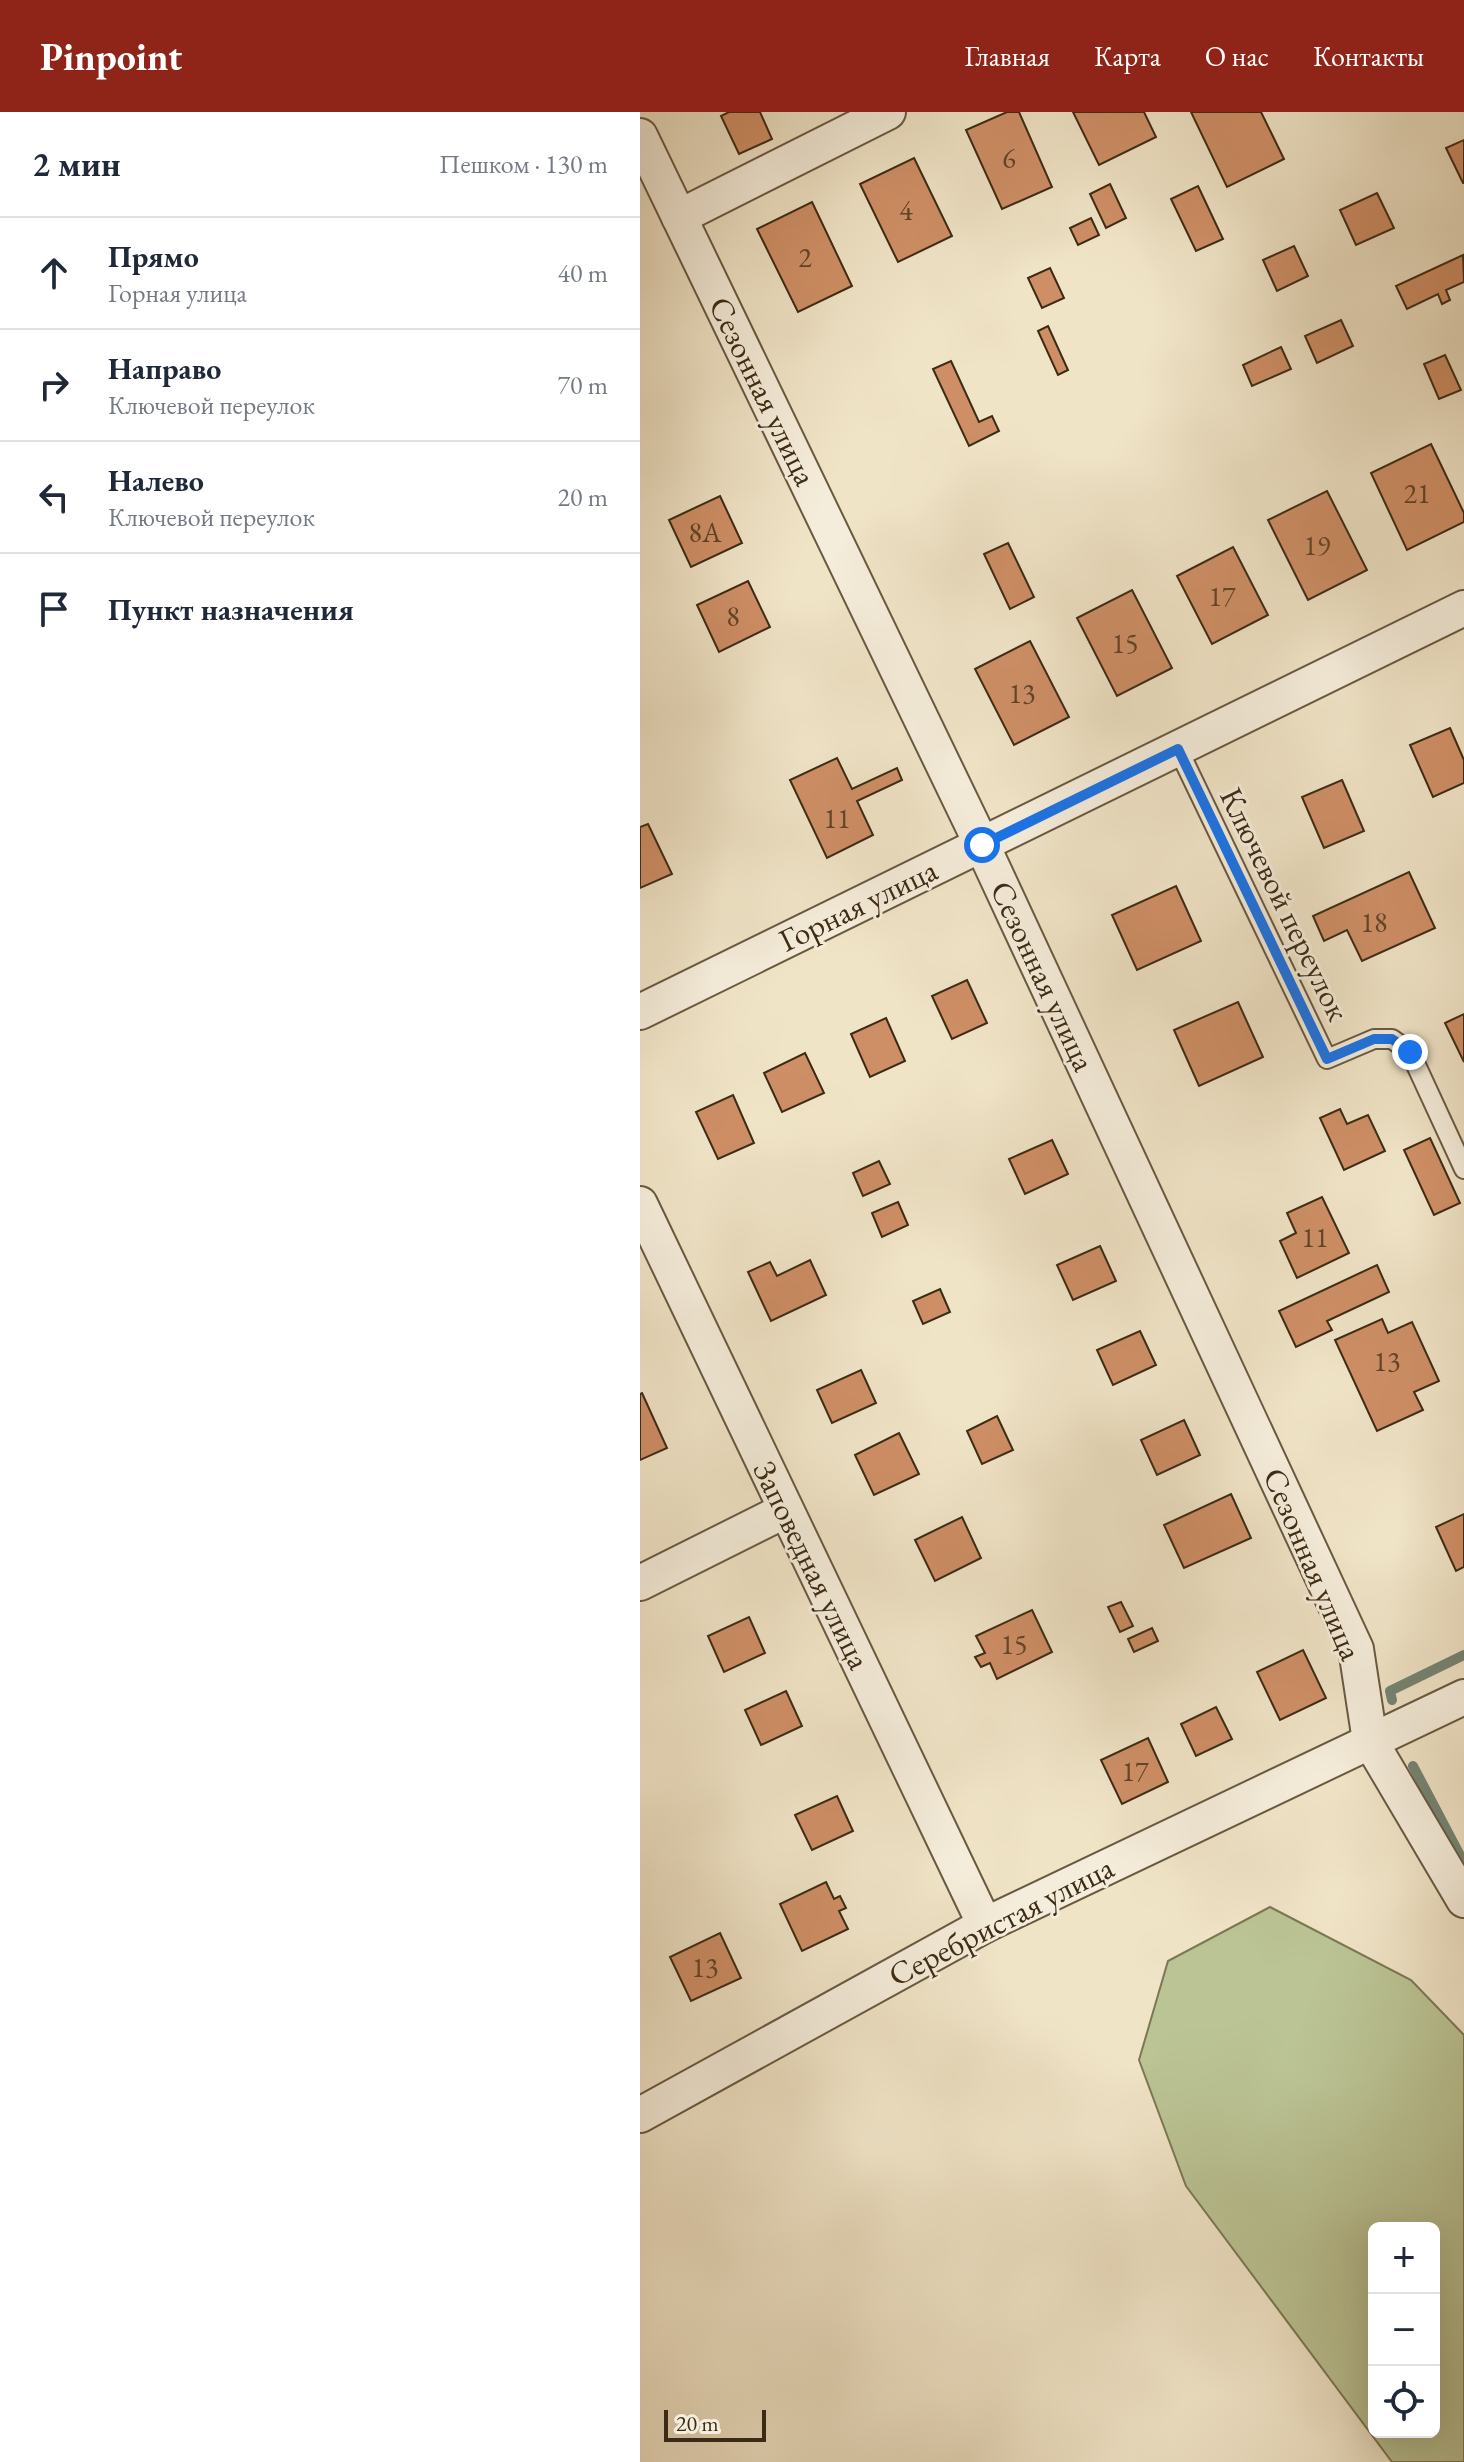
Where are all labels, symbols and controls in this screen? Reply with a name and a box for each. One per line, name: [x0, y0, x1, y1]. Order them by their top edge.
text: Pinpoint: [40, 32, 182, 81]
text: Главная: [965, 38, 1050, 74]
text: Карта: [1094, 38, 1161, 74]
text: О нас: [1205, 38, 1269, 74]
text: Контакты: [1313, 38, 1424, 74]
house number: 6: [1002, 140, 1016, 176]
text: 2 мин: [32, 142, 121, 186]
text: Пешком · 130 m: [439, 147, 608, 181]
house number: 4: [899, 192, 913, 228]
text: Прямо: [108, 237, 199, 276]
house number: 2: [798, 239, 812, 275]
icon: ahead: [32, 251, 76, 295]
text: 40 m: [558, 256, 608, 290]
text: Горная улица: [108, 276, 247, 310]
street label: Сезонная улица: [699, 290, 827, 492]
text: Направо: [108, 349, 221, 388]
icon: right: [32, 363, 76, 407]
text: 70 m: [558, 368, 608, 402]
text: Ключевой переулок: [108, 388, 315, 422]
text: Налево: [108, 461, 204, 500]
icon: left: [32, 475, 76, 519]
house number: 21: [1404, 475, 1430, 511]
text: 20 m: [558, 480, 608, 514]
text: Ключевой переулок: [108, 500, 315, 534]
house number: 8А: [689, 514, 722, 550]
house number: 19: [1304, 527, 1330, 563]
house number: 17: [1209, 578, 1236, 614]
icon: arrive: [32, 587, 76, 631]
text: Пункт назначения: [108, 590, 354, 629]
house number: 8: [726, 598, 740, 634]
house number: 15: [1112, 625, 1138, 661]
house number: 13: [1009, 675, 1035, 711]
street label: Ключевой переулок: [1210, 780, 1360, 1028]
house number: 11: [824, 800, 850, 836]
route start: [964, 827, 1000, 863]
street label: Горная улица: [772, 849, 944, 961]
street label: Сезонная улица: [981, 874, 1105, 1078]
house number: 18: [1361, 904, 1387, 940]
route end: [1392, 1034, 1428, 1070]
house number: 11: [1302, 1219, 1328, 1255]
house number: 13: [1374, 1343, 1400, 1379]
street label: Заповедная улица: [743, 1454, 881, 1676]
street label: Сезонная улица: [1254, 1462, 1372, 1667]
house number: 15: [1001, 1626, 1027, 1662]
house number: 17: [1122, 1753, 1149, 1789]
street label: Серебристая улица: [881, 1846, 1121, 1996]
house number: 13: [692, 1949, 718, 1985]
map controls: [1368, 2222, 1440, 2438]
button: +: [1368, 2222, 1440, 2294]
button: −: [1368, 2294, 1440, 2366]
button: locate: [1368, 2366, 1440, 2438]
scale bar: [664, 2406, 766, 2442]
text: 20 m: [676, 2409, 719, 2438]

